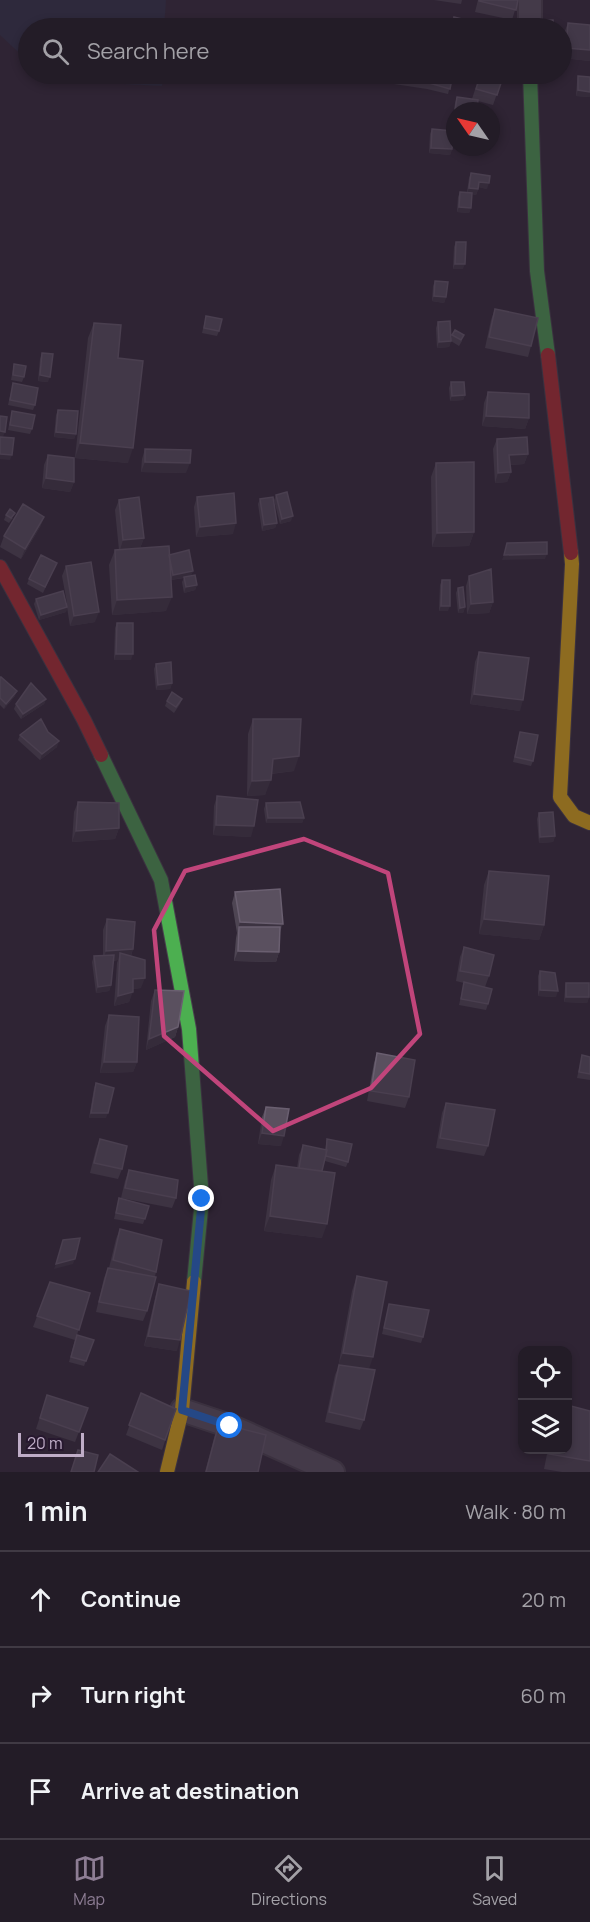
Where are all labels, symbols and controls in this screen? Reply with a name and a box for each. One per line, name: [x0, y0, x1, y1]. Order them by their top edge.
search box: [18, 18, 572, 84]
icon: search: [39, 35, 72, 68]
text: Search here: [87, 36, 209, 66]
north arrow: [446, 102, 500, 156]
route end: [188, 1185, 214, 1211]
map controls: [518, 1346, 572, 1454]
button: locate: [518, 1346, 572, 1400]
button: layers: [518, 1400, 572, 1454]
route start: [216, 1412, 242, 1438]
scale bar: [18, 1430, 84, 1458]
text: 20 m: [27, 1432, 63, 1454]
text: 1 min: [24, 1493, 88, 1529]
text: Walk · 80 m: [465, 1498, 566, 1525]
icon: ahead: [24, 1583, 57, 1616]
text: Continue: [81, 1584, 181, 1614]
text: 20 m: [521, 1586, 566, 1613]
icon: right: [24, 1679, 57, 1712]
text: Turn right: [81, 1680, 186, 1710]
text: 60 m: [520, 1682, 566, 1709]
icon: arrive: [24, 1775, 57, 1808]
text: Arrive at destination: [81, 1776, 299, 1806]
tab: Map: [73, 1852, 106, 1910]
tab: Directions: [251, 1852, 327, 1910]
tab: Saved: [472, 1852, 517, 1910]

